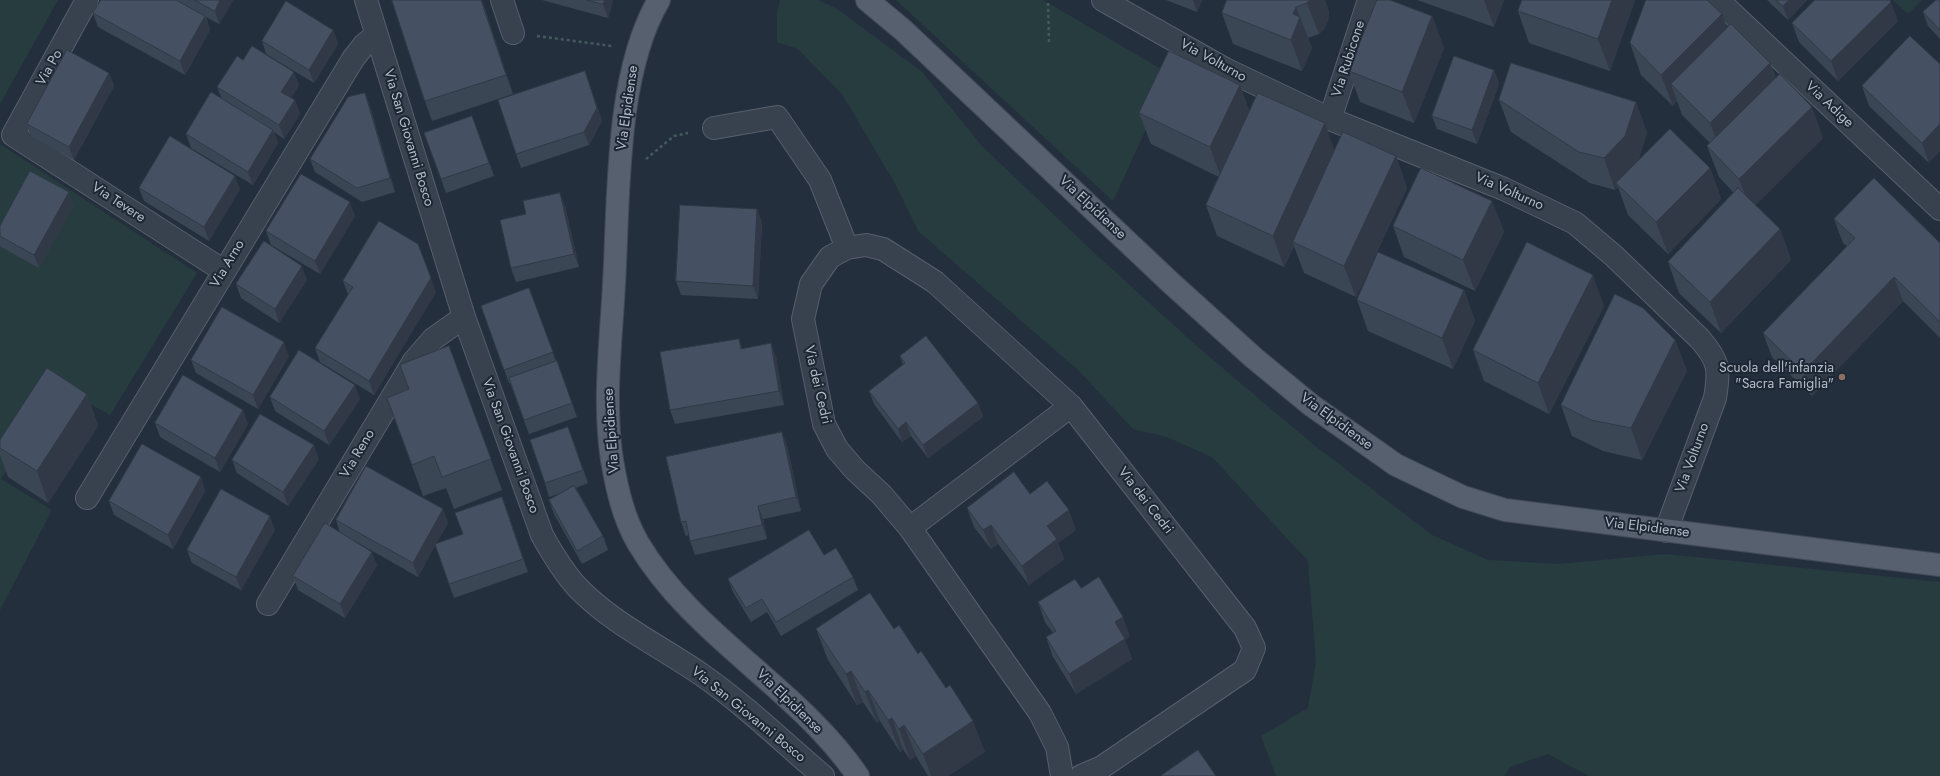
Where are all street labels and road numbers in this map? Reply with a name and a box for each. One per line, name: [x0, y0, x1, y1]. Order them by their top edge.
street label: Via Rubicone: [1329, 19, 1369, 99]
street label: Via Volturno: [1177, 36, 1249, 86]
street label: Via Po: [33, 47, 67, 89]
street label: Via Elpidiense: [614, 65, 642, 151]
street label: Via San Giovanni Bosco: [379, 67, 437, 209]
street label: Via Adige: [1801, 78, 1857, 132]
street label: Via Volturno: [1472, 169, 1546, 215]
street label: Via Elpidiense: [1055, 173, 1129, 243]
street label: Via Tevere: [88, 179, 148, 227]
street label: Via Arno: [207, 237, 249, 291]
street label: Via dei Cedri: [800, 344, 834, 426]
street label: Via San Giovanni Bosco: [478, 376, 542, 516]
street label: Via Elpidiense: [601, 388, 623, 474]
street label: Via Elpidiense: [1297, 390, 1375, 454]
street label: Via Volturno: [1673, 421, 1713, 495]
street label: Via Reno: [337, 427, 379, 481]
street label: Via dei Cedri: [1114, 464, 1176, 538]
street label: Via Elpidiense: [1604, 514, 1690, 542]
street label: Via San Giovanni Bosco: [687, 664, 809, 766]
street label: Via Elpidiense: [752, 666, 826, 738]

